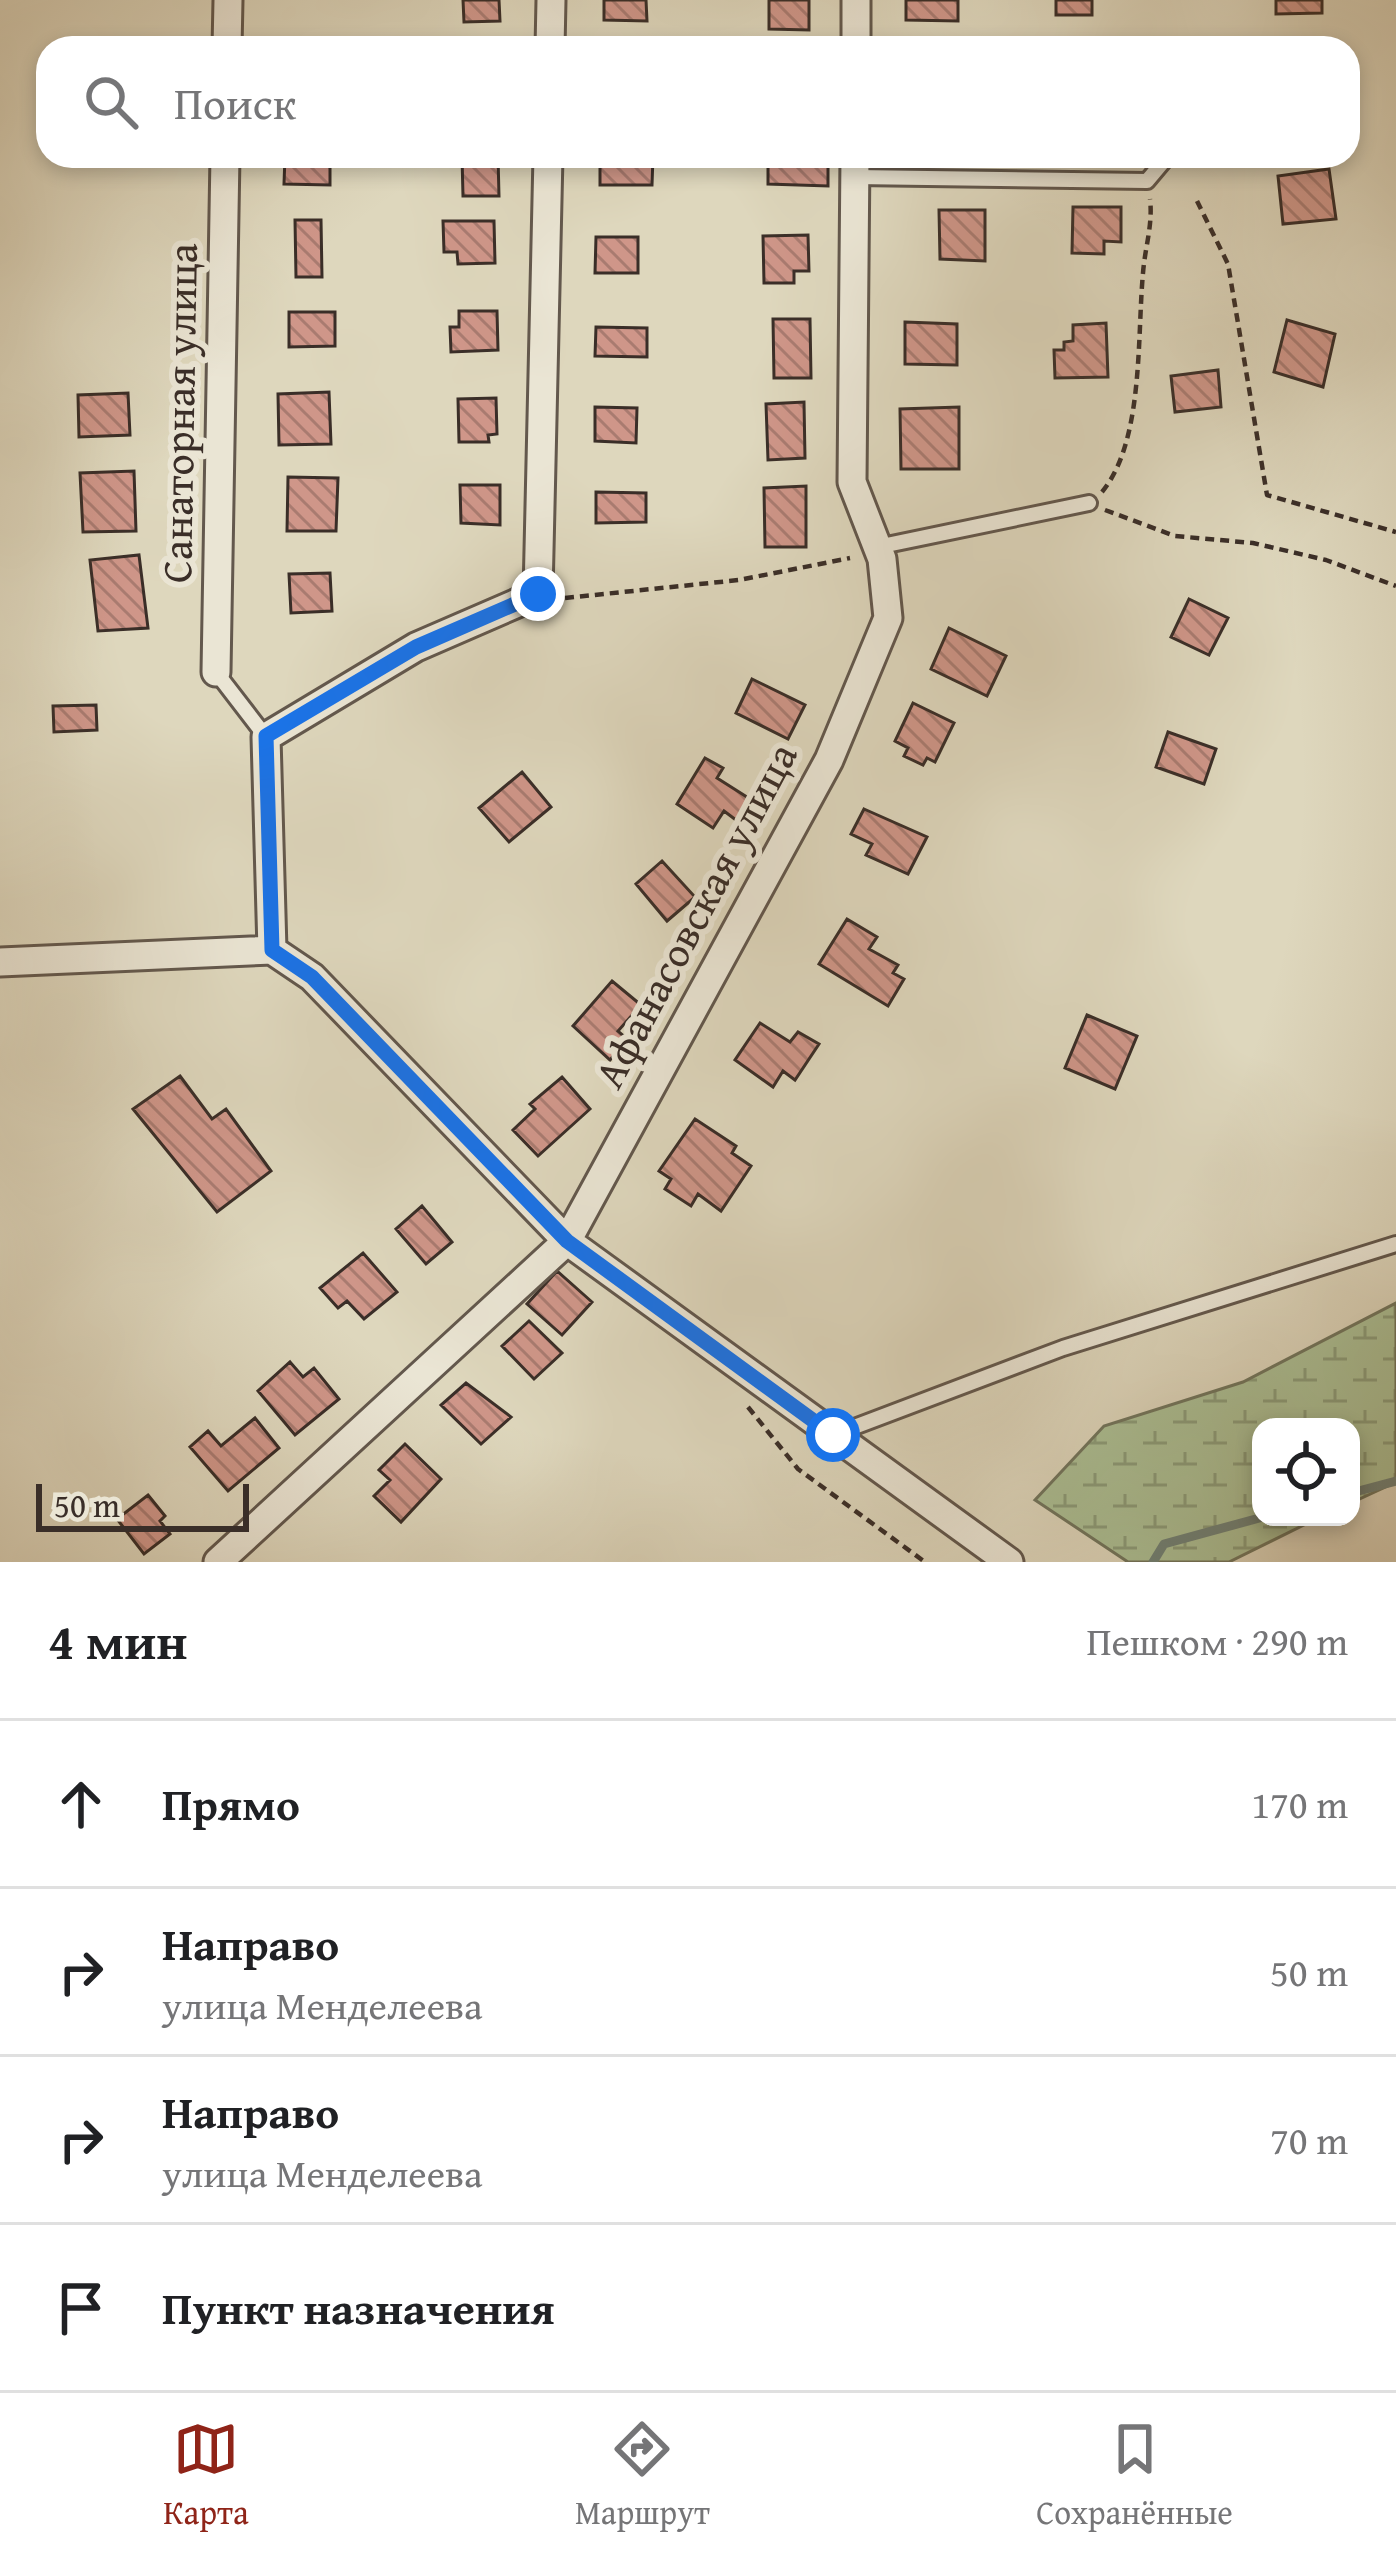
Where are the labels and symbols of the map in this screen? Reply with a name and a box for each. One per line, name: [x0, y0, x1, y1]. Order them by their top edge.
street label: Санаторная улица: [145, 243, 212, 583]
route end: [511, 567, 565, 621]
street label: Афанасовская улица: [578, 731, 811, 1098]
route start: [806, 1408, 860, 1462]
scale bar: [36, 1478, 249, 1531]

